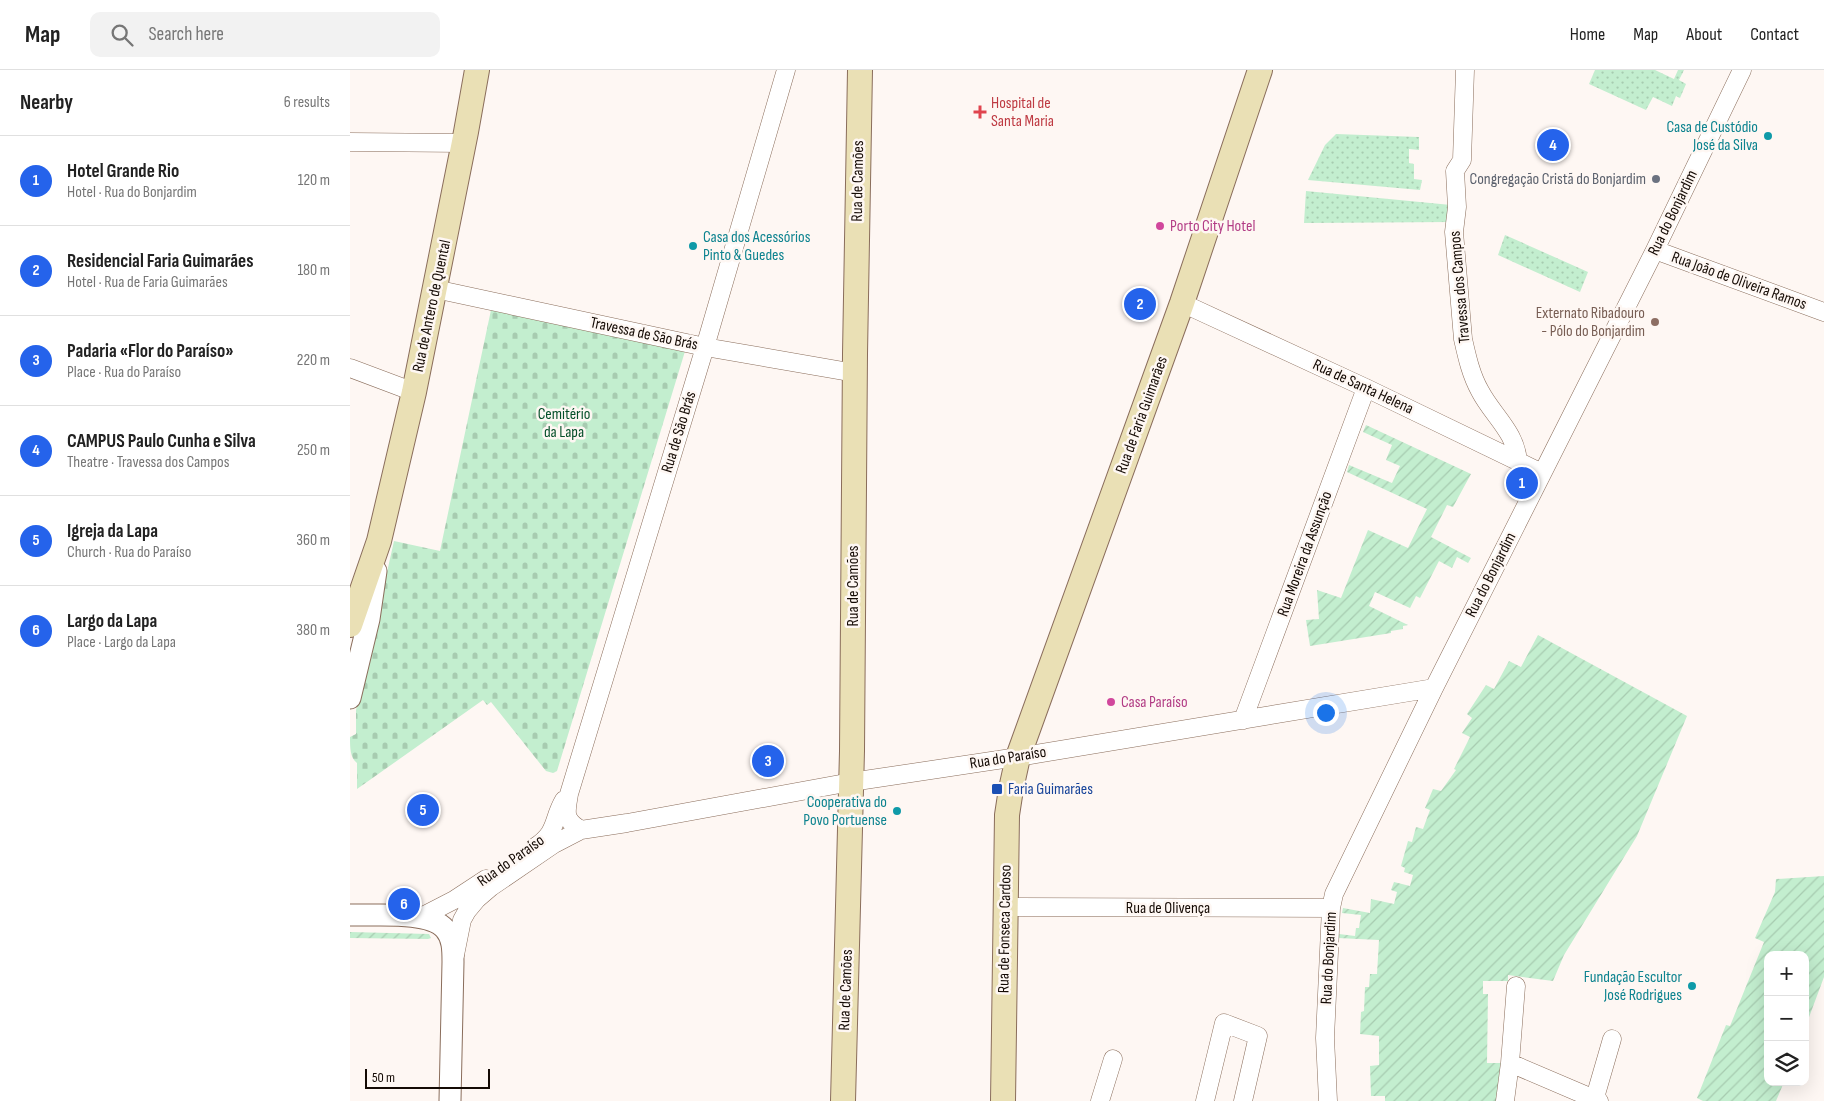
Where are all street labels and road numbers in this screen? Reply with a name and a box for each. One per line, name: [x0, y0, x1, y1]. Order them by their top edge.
street label: Rua de Camões: [848, 140, 868, 222]
street label: Rua do Bonjardim: [1644, 167, 1702, 259]
street label: Travessa dos Campos: [1446, 230, 1474, 344]
street label: Rua de Antero de Quental: [409, 238, 455, 374]
street label: Rua João de Oliveira Ramos: [1669, 248, 1809, 314]
street label: Travessa de São Brás: [589, 313, 700, 355]
street label: Rua de Faria Guimarães: [1112, 354, 1172, 476]
street label: Rua de Santa Helena: [1310, 355, 1416, 419]
street label: Rua de São Brás: [658, 389, 700, 475]
street label: Rua Moreira da Assunção: [1274, 489, 1336, 619]
street label: Rua do Bonjardim: [1462, 529, 1520, 621]
street label: Rua de Camões: [844, 545, 863, 627]
street label: Rua do Paraíso: [968, 743, 1048, 773]
street label: Rua do Paraíso: [474, 831, 548, 891]
street label: Rua de Fonseca Cardoso: [994, 865, 1016, 993]
street label: Rua de Olivença: [1126, 899, 1210, 918]
street label: Rua do Bonjardim: [1317, 911, 1341, 1005]
street label: Rua de Camões: [835, 949, 857, 1031]

